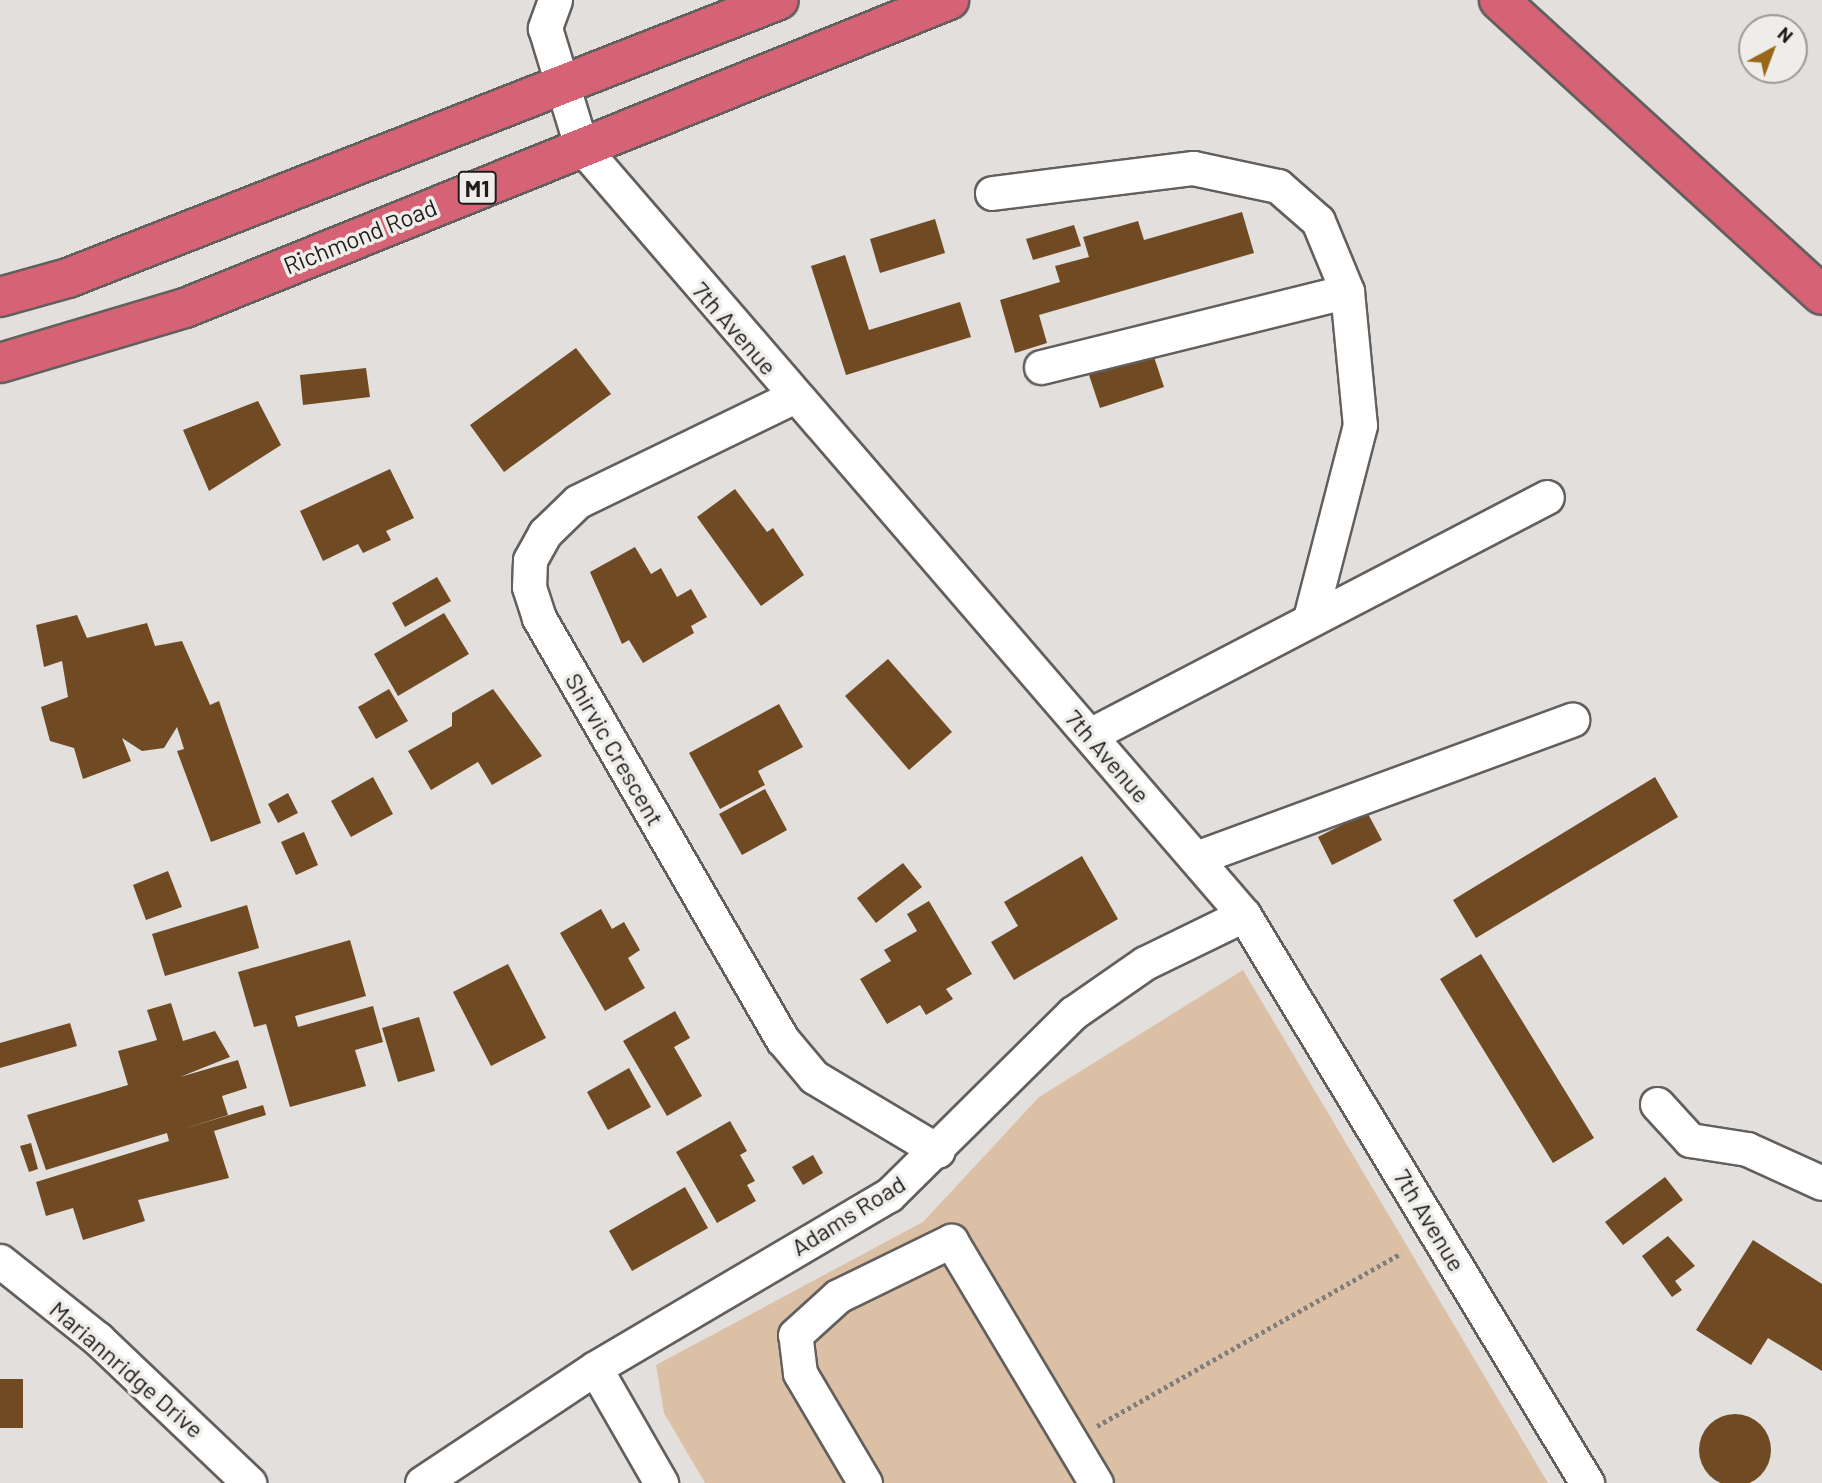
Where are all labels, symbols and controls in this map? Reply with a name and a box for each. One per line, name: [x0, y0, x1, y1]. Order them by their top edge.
north arrow: [1738, 14, 1808, 84]
text: N: [1773, 21, 1798, 47]
road number: M1: [456, 168, 498, 208]
street label: Richmond Road: [279, 192, 441, 280]
street label: 7th Avenue: [687, 275, 783, 381]
street label: Shirvic Crescent: [560, 668, 670, 830]
street label: 7th Avenue: [1060, 703, 1156, 809]
street label: 7th Avenue: [1388, 1164, 1472, 1276]
street label: Adams Road: [786, 1169, 910, 1261]
street label: Mariannridge Drive: [44, 1294, 210, 1444]

